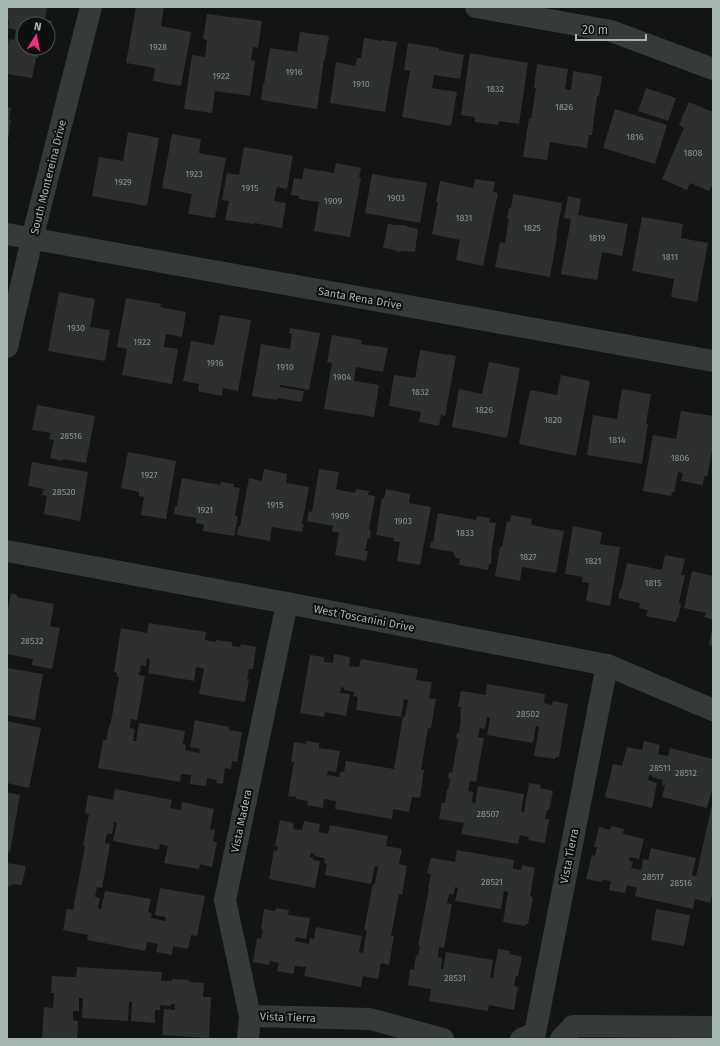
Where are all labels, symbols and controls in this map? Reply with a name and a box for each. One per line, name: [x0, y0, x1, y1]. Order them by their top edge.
north arrow: [16, 16, 56, 56]
scale bar: [576, 16, 646, 42]
text: N: [33, 20, 42, 34]
text: 20 m: [582, 23, 608, 37]
house number: 1928: [149, 42, 167, 52]
house number: 1916: [285, 67, 303, 77]
house number: 1922: [212, 71, 230, 81]
house number: 1910: [352, 79, 370, 89]
house number: 1832: [486, 84, 504, 94]
house number: 1826: [555, 102, 573, 112]
street label: South Montereina Drive: [28, 119, 69, 236]
house number: 1816: [626, 132, 644, 142]
house number: 1808: [684, 148, 702, 158]
house number: 1923: [185, 169, 203, 179]
house number: 1929: [114, 177, 132, 187]
house number: 1915: [242, 183, 259, 193]
house number: 1903: [387, 193, 405, 203]
house number: 1909: [324, 196, 342, 206]
house number: 1831: [455, 213, 473, 223]
house number: 1825: [523, 223, 541, 233]
house number: 1819: [588, 233, 606, 243]
house number: 1811: [662, 252, 678, 262]
street label: Santa Rena Drive: [317, 285, 403, 312]
house number: 1930: [67, 323, 85, 333]
house number: 1922: [133, 337, 151, 347]
house number: 1916: [206, 358, 224, 368]
house number: 1910: [276, 362, 294, 372]
house number: 1904: [333, 372, 351, 382]
house number: 1832: [411, 387, 429, 397]
house number: 1826: [475, 405, 493, 415]
house number: 1820: [544, 415, 562, 425]
house number: 28516: [60, 431, 82, 441]
house number: 1814: [608, 435, 626, 445]
house number: 1806: [671, 453, 690, 463]
house number: 1927: [141, 470, 157, 480]
house number: 28520: [52, 487, 76, 497]
house number: 1915: [267, 500, 284, 510]
house number: 1921: [197, 505, 213, 515]
house number: 1909: [331, 511, 349, 521]
house number: 1903: [394, 516, 412, 526]
house number: 1833: [456, 528, 474, 538]
house number: 1827: [519, 552, 537, 562]
house number: 1821: [585, 556, 601, 566]
house number: 1815: [645, 578, 662, 588]
street label: West Toscanini Drive: [312, 602, 415, 635]
house number: 28532: [21, 636, 43, 646]
house number: 28502: [516, 709, 540, 719]
house number: 28511: [649, 763, 671, 773]
house number: 28512: [675, 768, 697, 778]
street label: Vista Madera: [228, 788, 255, 854]
house number: 28507: [477, 809, 499, 819]
street label: Vista Tierra: [558, 827, 581, 885]
house number: 28517: [642, 872, 664, 882]
house number: 28521: [481, 877, 503, 887]
house number: 28516: [670, 878, 692, 888]
house number: 28531: [444, 973, 466, 983]
street label: Vista Tierra: [260, 1010, 316, 1025]

